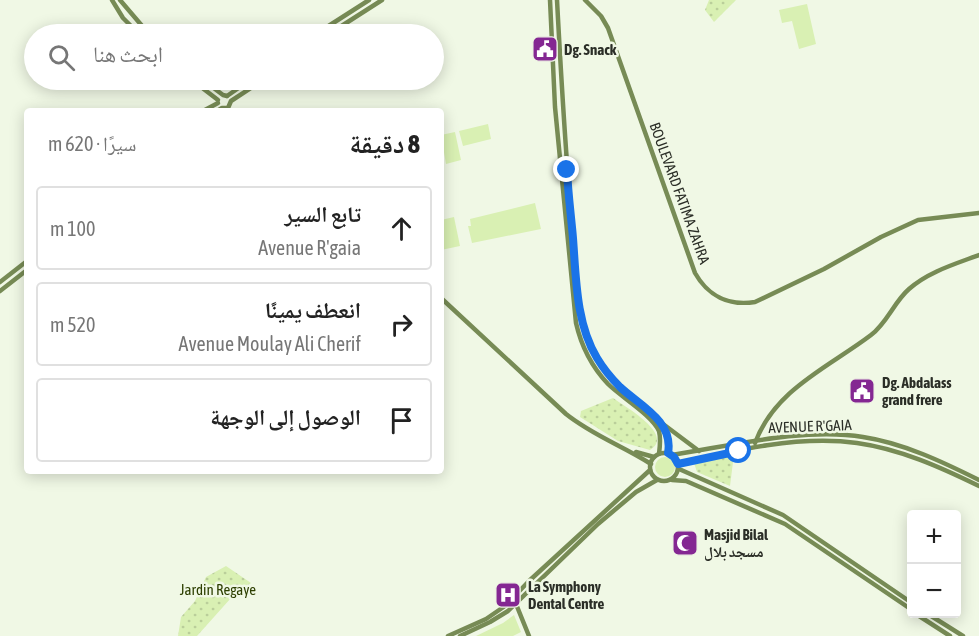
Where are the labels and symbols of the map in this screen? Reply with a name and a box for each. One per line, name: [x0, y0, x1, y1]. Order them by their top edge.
public building icon: Dg. Snack: [530, 34, 560, 64]
place label: Dg. Snack: [564, 41, 617, 58]
street label: BOULEVARD FATIMA ZAHRA: [646, 120, 714, 267]
route end: [553, 156, 579, 182]
place label: Dg. Abdalass grand frere: [882, 374, 952, 408]
public building icon: Dg. Abdalass grand frere: [847, 376, 877, 406]
street label: AVENUE R'GAIA: [768, 416, 853, 436]
route start: [725, 437, 751, 463]
place label: Masjid Bilal مسجد بلال: [704, 526, 769, 561]
mosque icon: Masjid Bilal مسجد بلال: [670, 528, 700, 558]
place label: La Symphony Dental Centre: [528, 578, 604, 612]
hospital icon: La Symphony Dental Centre: [493, 580, 523, 610]
park label: Jardin Regaye: [180, 581, 256, 598]

